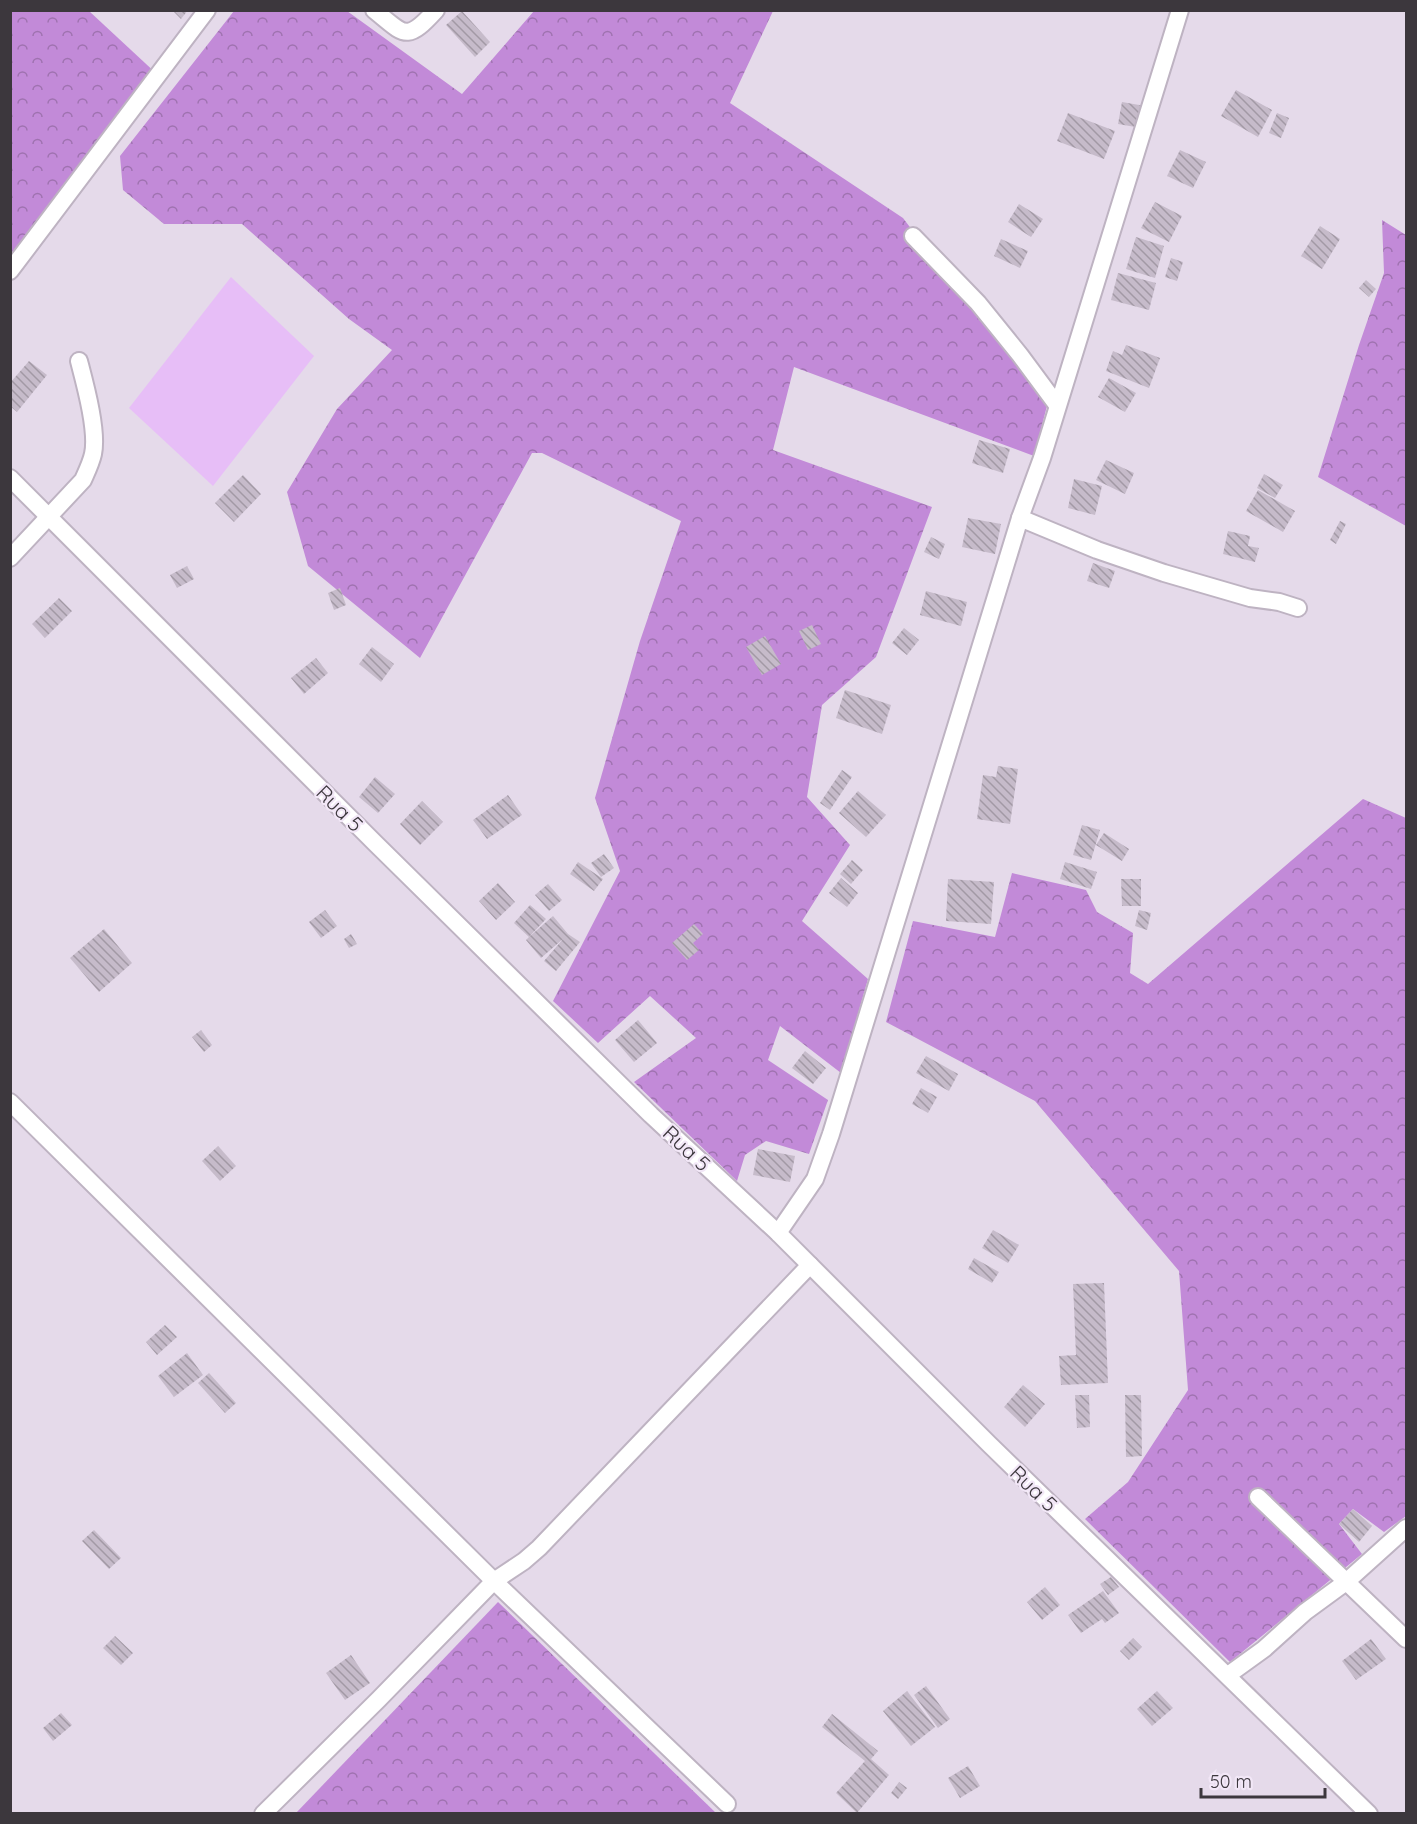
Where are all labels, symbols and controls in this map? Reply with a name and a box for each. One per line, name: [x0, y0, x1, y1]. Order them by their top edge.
street label: Rua 5: [311, 779, 369, 837]
street label: Rua 5: [658, 1119, 716, 1177]
street label: Rua 5: [1005, 1459, 1063, 1517]
scale bar: [1201, 1761, 1326, 1799]
text: 50 m: [1210, 1770, 1252, 1793]

